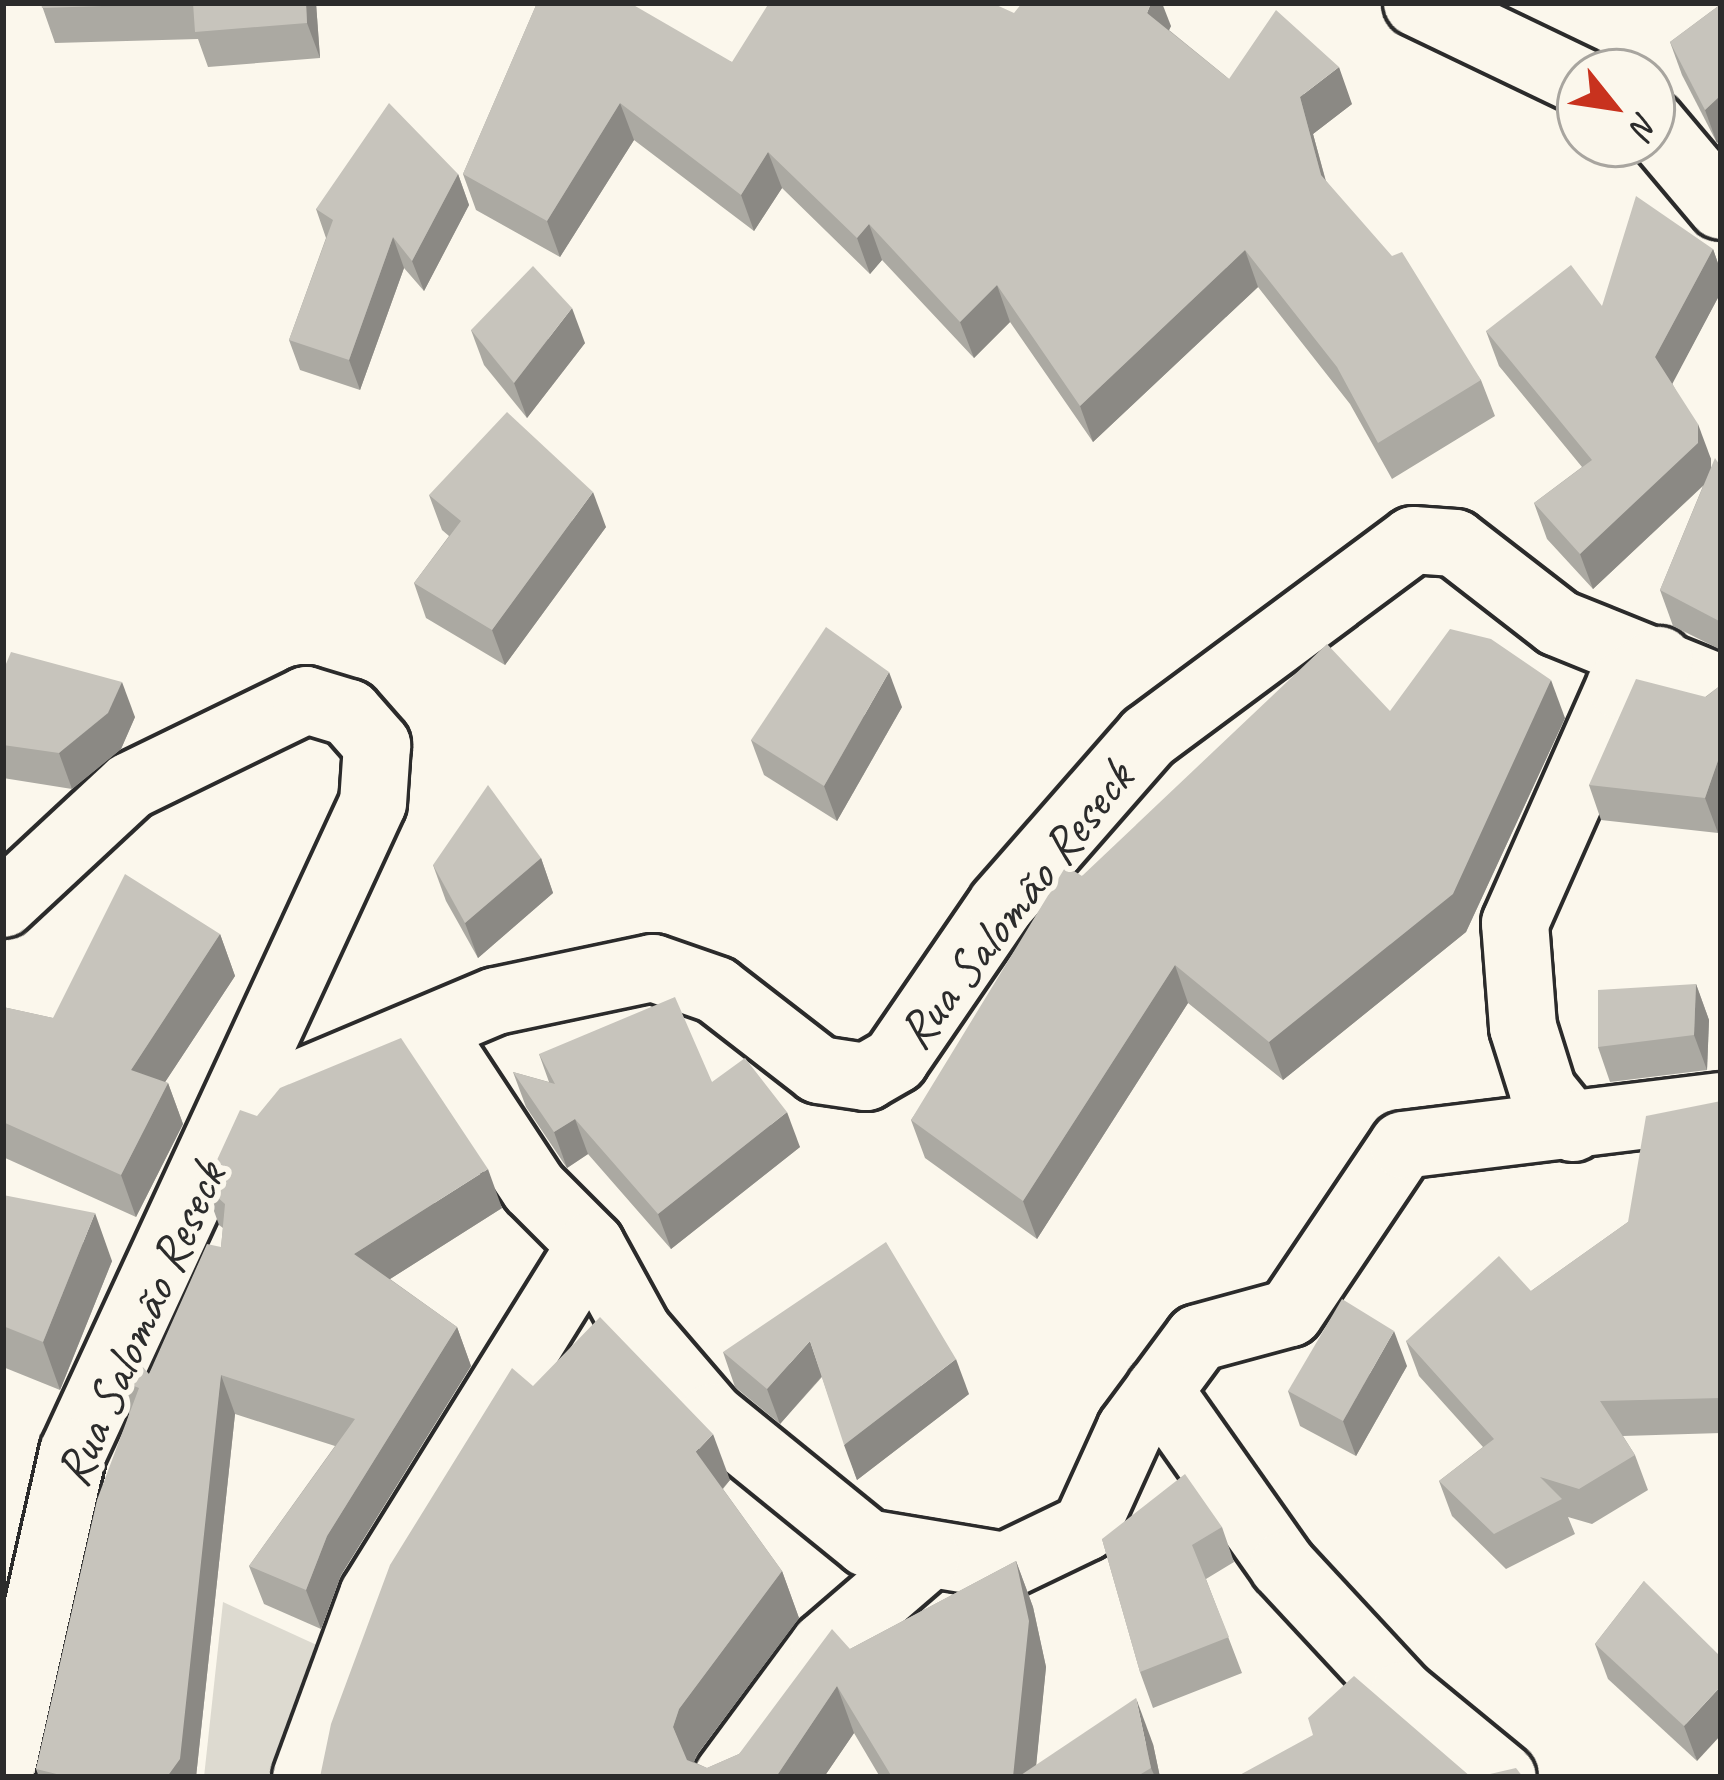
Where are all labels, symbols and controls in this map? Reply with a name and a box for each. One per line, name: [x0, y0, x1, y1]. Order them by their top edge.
north arrow: [1556, 48, 1676, 168]
text: N: [1621, 105, 1668, 144]
street label: Rua Salomão Reseck: [884, 749, 1146, 1061]
street label: Rua Salomão Reseck: [41, 1152, 239, 1496]

